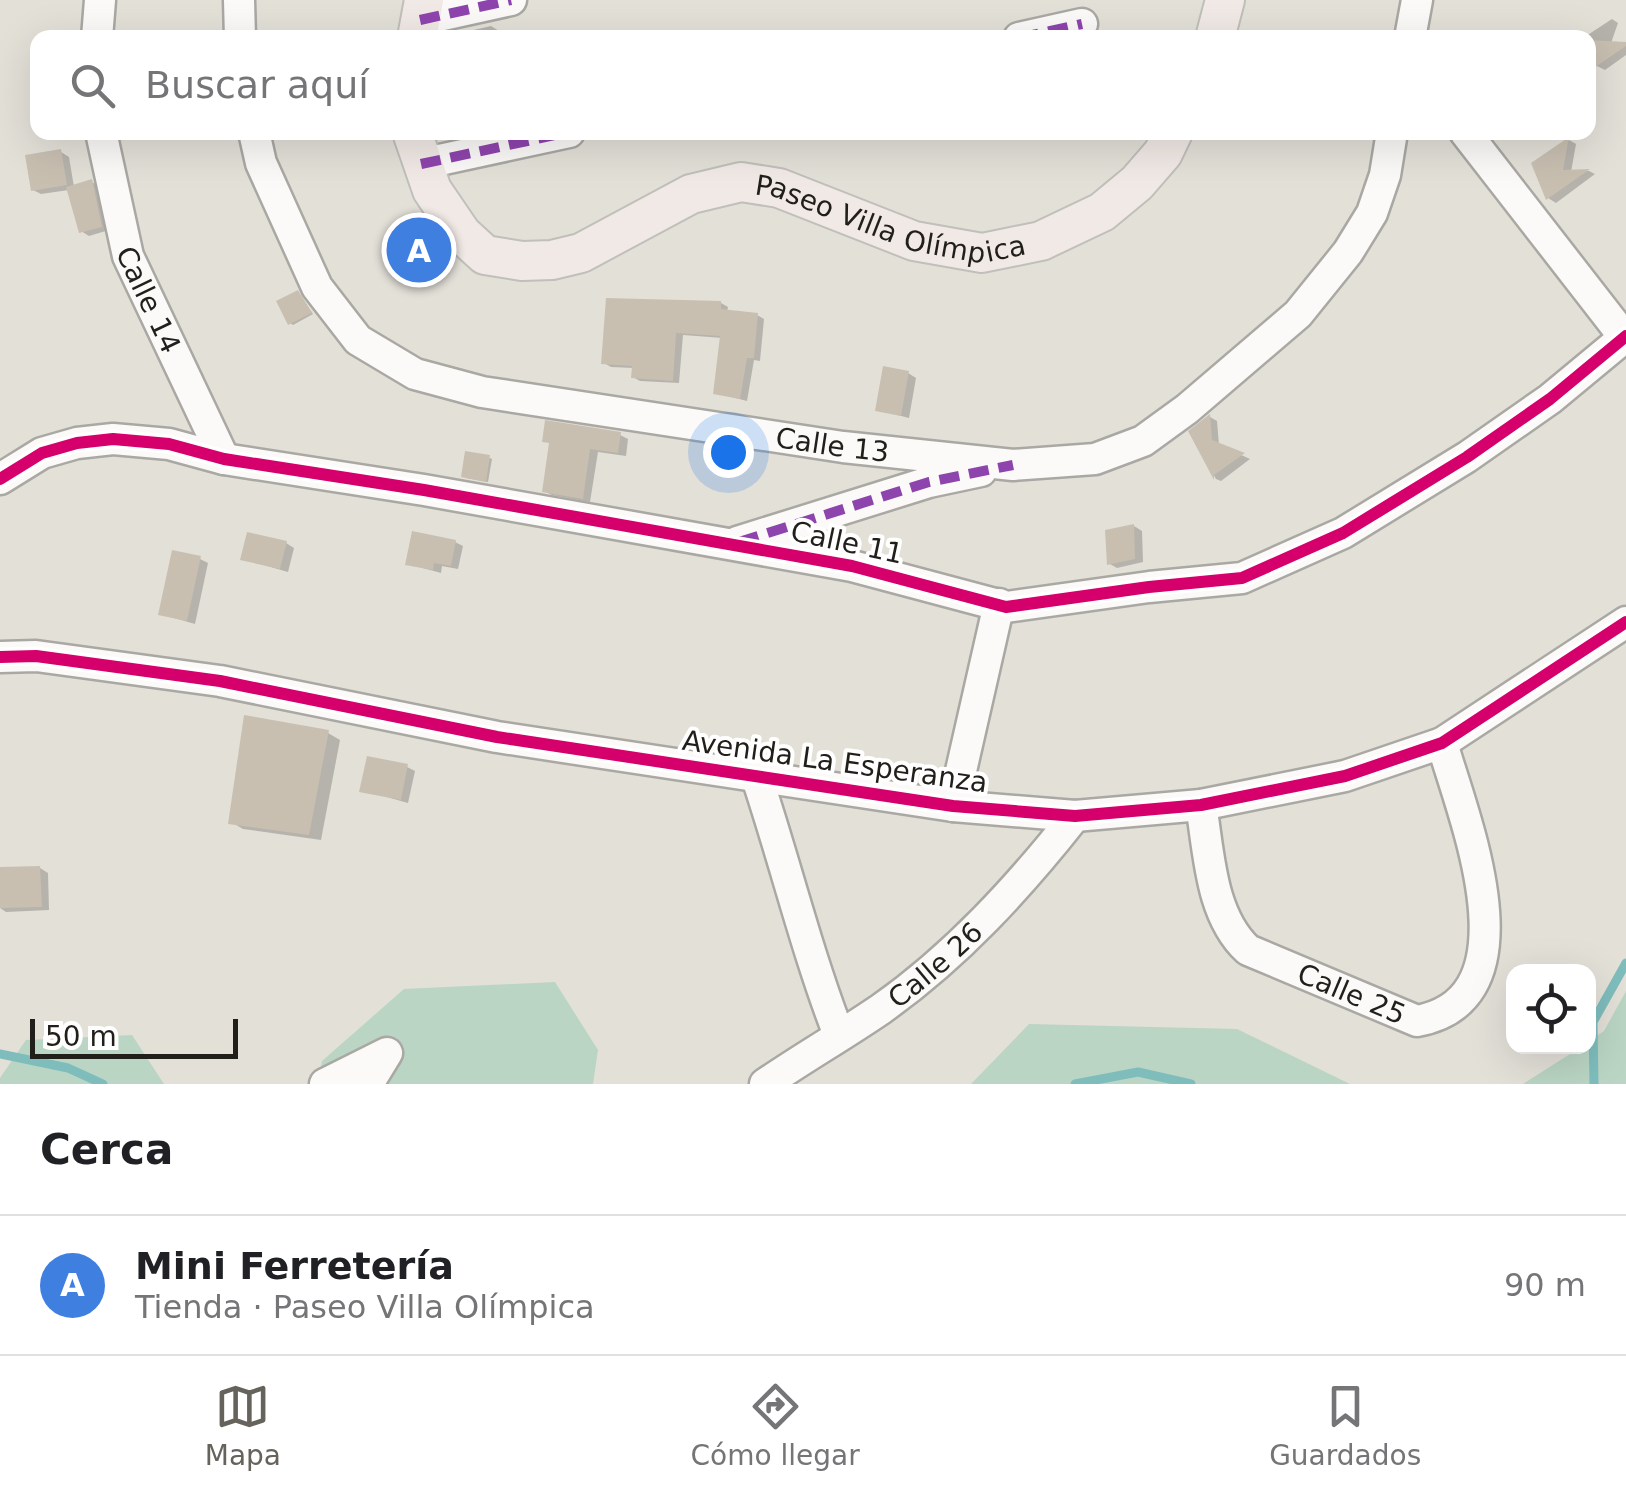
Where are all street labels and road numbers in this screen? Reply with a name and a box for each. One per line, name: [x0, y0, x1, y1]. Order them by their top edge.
street label: Paseo Villa Olímpica: [753, 169, 1028, 270]
street label: Calle 14: [109, 241, 187, 358]
street label: Calle 13: [773, 421, 891, 469]
street label: Calle 11: [788, 514, 906, 570]
street label: Avenida La Esperanza: [680, 724, 990, 799]
street label: Calle 26: [882, 915, 989, 1015]
street label: Calle 25: [1293, 957, 1411, 1031]

